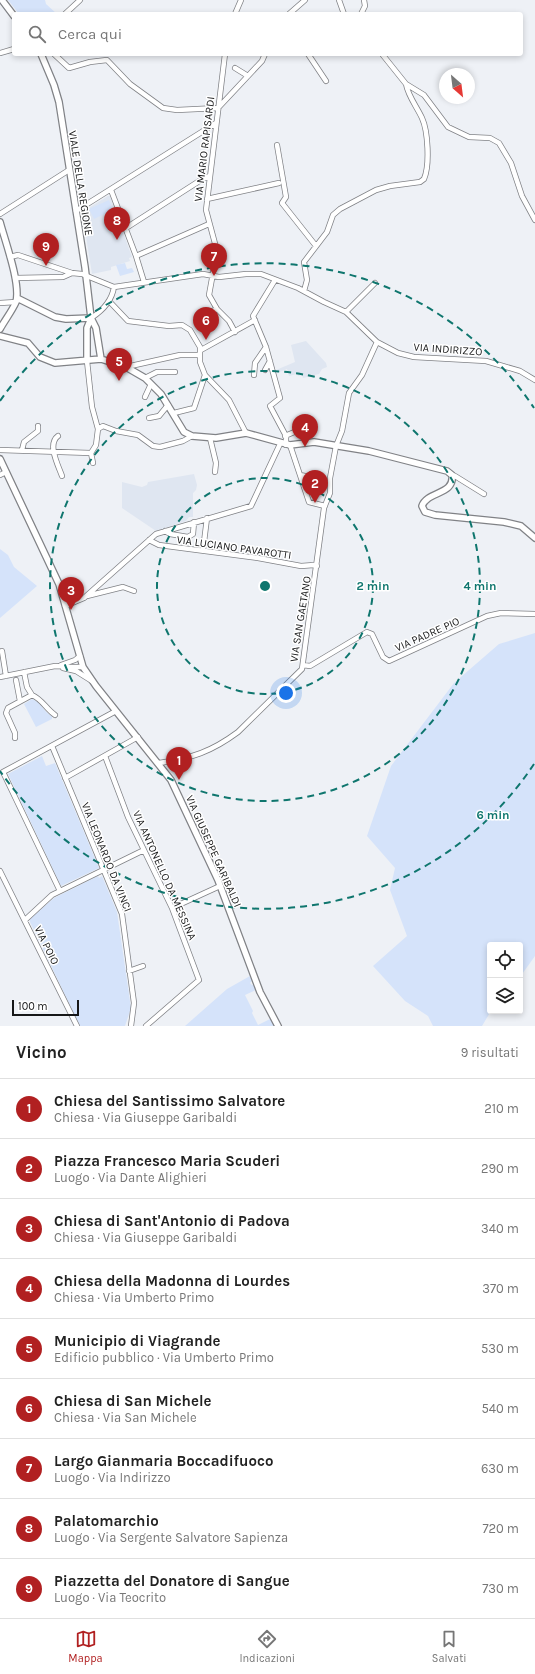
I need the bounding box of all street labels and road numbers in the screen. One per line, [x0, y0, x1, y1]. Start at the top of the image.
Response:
street label: VIA MARIO RAPISARDI [192, 96, 217, 202]
street label: VIALE DELLA REGIONE [66, 130, 95, 236]
street label: VIA INDIRIZZO [413, 341, 483, 358]
street label: VIA LUCIANO PAVAROTTI [176, 533, 292, 562]
street label: VIA SAN GAETANO [287, 575, 314, 663]
street label: VIA PADRE PIO [393, 614, 461, 654]
street label: VIA GIUSEPPE GARIBALDI [183, 793, 244, 909]
street label: VIA LEONARDO DA VINCI [79, 801, 134, 914]
street label: VIA ANTONELLO DA MESSINA [130, 808, 199, 943]
street label: VIA POIO [32, 924, 62, 967]

